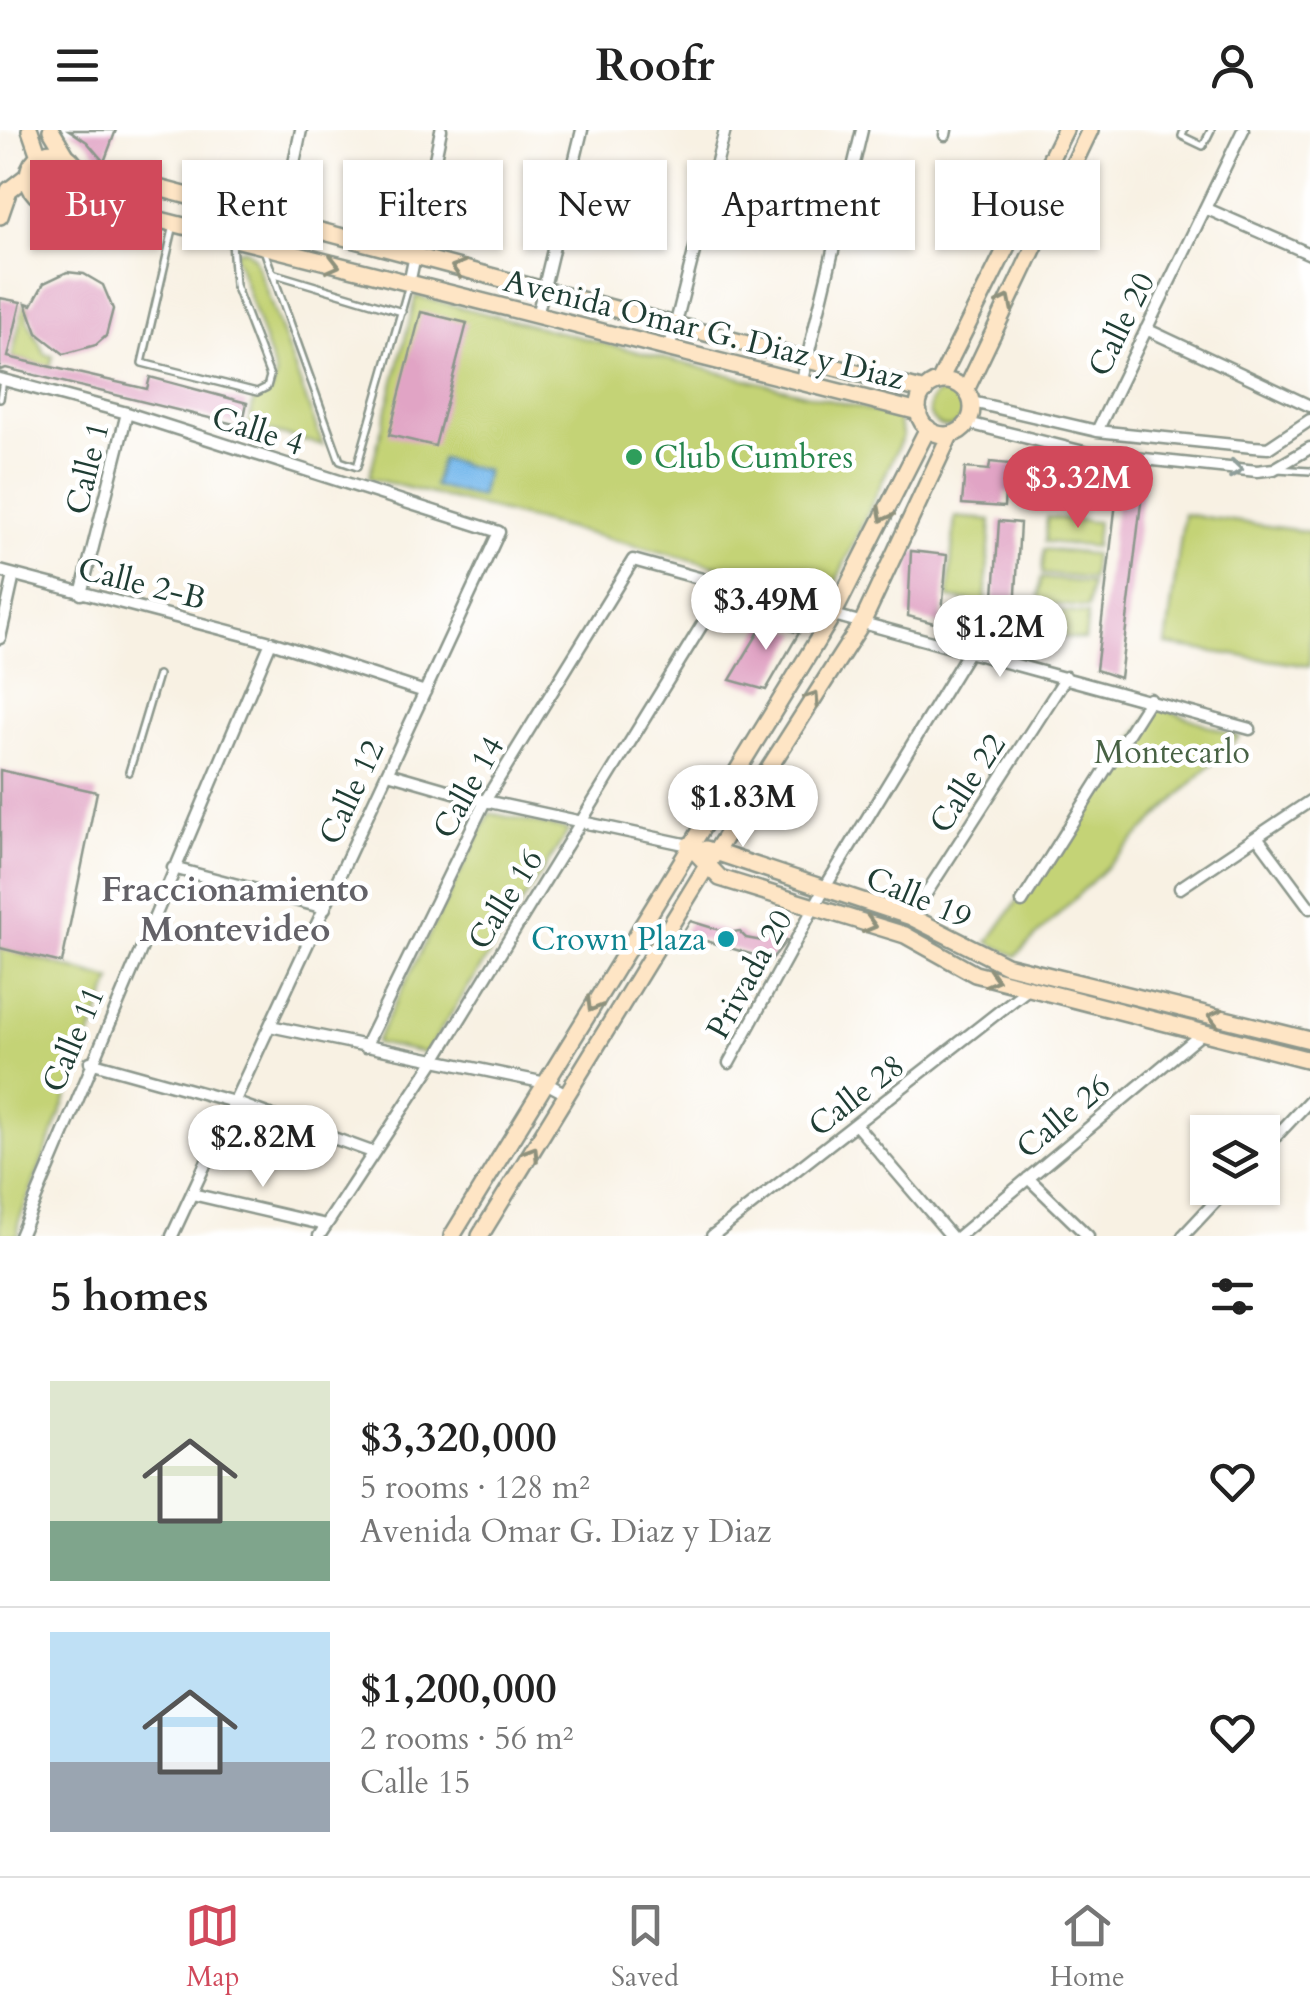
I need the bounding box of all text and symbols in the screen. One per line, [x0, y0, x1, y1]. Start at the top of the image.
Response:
text: Roofr [595, 35, 715, 96]
icon: menu [50, 38, 105, 93]
icon: person [1205, 38, 1260, 93]
chip: Buy [30, 160, 162, 250]
chip: Rent [182, 160, 323, 250]
chip: Filters [343, 160, 503, 250]
chip: New [523, 160, 667, 250]
chip: Apartment [687, 160, 915, 250]
chip: House [935, 160, 1100, 250]
one-way arrow [324, 253, 341, 274]
one-way arrow [451, 259, 468, 280]
street label: Avenida Omar G. Diaz y Diaz [499, 259, 909, 401]
street label: Calle 20 [1078, 265, 1166, 384]
one-way arrow [994, 294, 1014, 312]
street label: Calle 4 [206, 395, 309, 466]
street label: Calle 1 [55, 417, 121, 519]
place label: Club Cumbres [654, 436, 853, 480]
marker: Club Cumbres [623, 446, 645, 468]
pin: $3.32M [997, 446, 1159, 531]
text: $3.32M [1025, 456, 1131, 500]
one-way arrow [1228, 457, 1244, 479]
one-way arrow [877, 505, 896, 523]
street label: Calle 2-B [73, 547, 210, 621]
pin: $3.49M [685, 568, 847, 653]
text: $3.49M [713, 578, 819, 622]
pin: $1.2M [930, 595, 1070, 680]
text: $1.2M [955, 605, 1045, 649]
one-way arrow [801, 691, 820, 709]
street label: Calle 22 [919, 725, 1016, 842]
street label: Calle 14 [423, 729, 515, 846]
park label: Montecarlo [1094, 731, 1250, 775]
street label: Calle 12 [309, 733, 395, 852]
pin: $1.83M [662, 765, 824, 850]
text: $1.83M [690, 775, 796, 819]
street label: Calle 16 [458, 841, 554, 958]
street label: Calle 19 [859, 856, 978, 940]
district label: Fraccionamiento Montevideo [101, 866, 369, 954]
street label: Privada 20 [696, 902, 803, 1047]
one-way arrow [861, 913, 878, 934]
place label: Crown Plaza [531, 918, 706, 962]
marker: Crown Plaza [715, 928, 737, 950]
one-way arrow [983, 967, 1000, 988]
street label: Calle 11 [32, 980, 116, 1099]
one-way arrow [586, 994, 605, 1012]
one-way arrow [1207, 1007, 1224, 1028]
street label: Calle 28 [800, 1044, 914, 1147]
street label: Calle 26 [1007, 1064, 1120, 1169]
pin: $2.82M [182, 1105, 344, 1190]
text: $2.82M [210, 1115, 316, 1159]
map controls [1190, 1115, 1280, 1205]
button: layers [1190, 1115, 1280, 1205]
one-way arrow [520, 1146, 539, 1164]
text: 5 homes [50, 1268, 208, 1325]
icon: filters [1205, 1269, 1260, 1324]
text: $3,320,000 [360, 1409, 557, 1466]
icon: home [130, 1421, 250, 1541]
icon: heart [1205, 1454, 1260, 1509]
text: 5 rooms · 128 m² [360, 1466, 590, 1510]
text: Avenida Omar G. Diaz y Diaz [360, 1510, 771, 1554]
text: $1,200,000 [360, 1660, 557, 1717]
icon: home [130, 1672, 250, 1792]
icon: heart [1205, 1705, 1260, 1760]
text: 2 rooms · 56 m² [360, 1717, 573, 1761]
text: Calle 15 [360, 1761, 470, 1805]
tab: Map [185, 1898, 240, 1996]
tab: Saved [611, 1898, 679, 1996]
tab: Home [1050, 1898, 1125, 1996]

